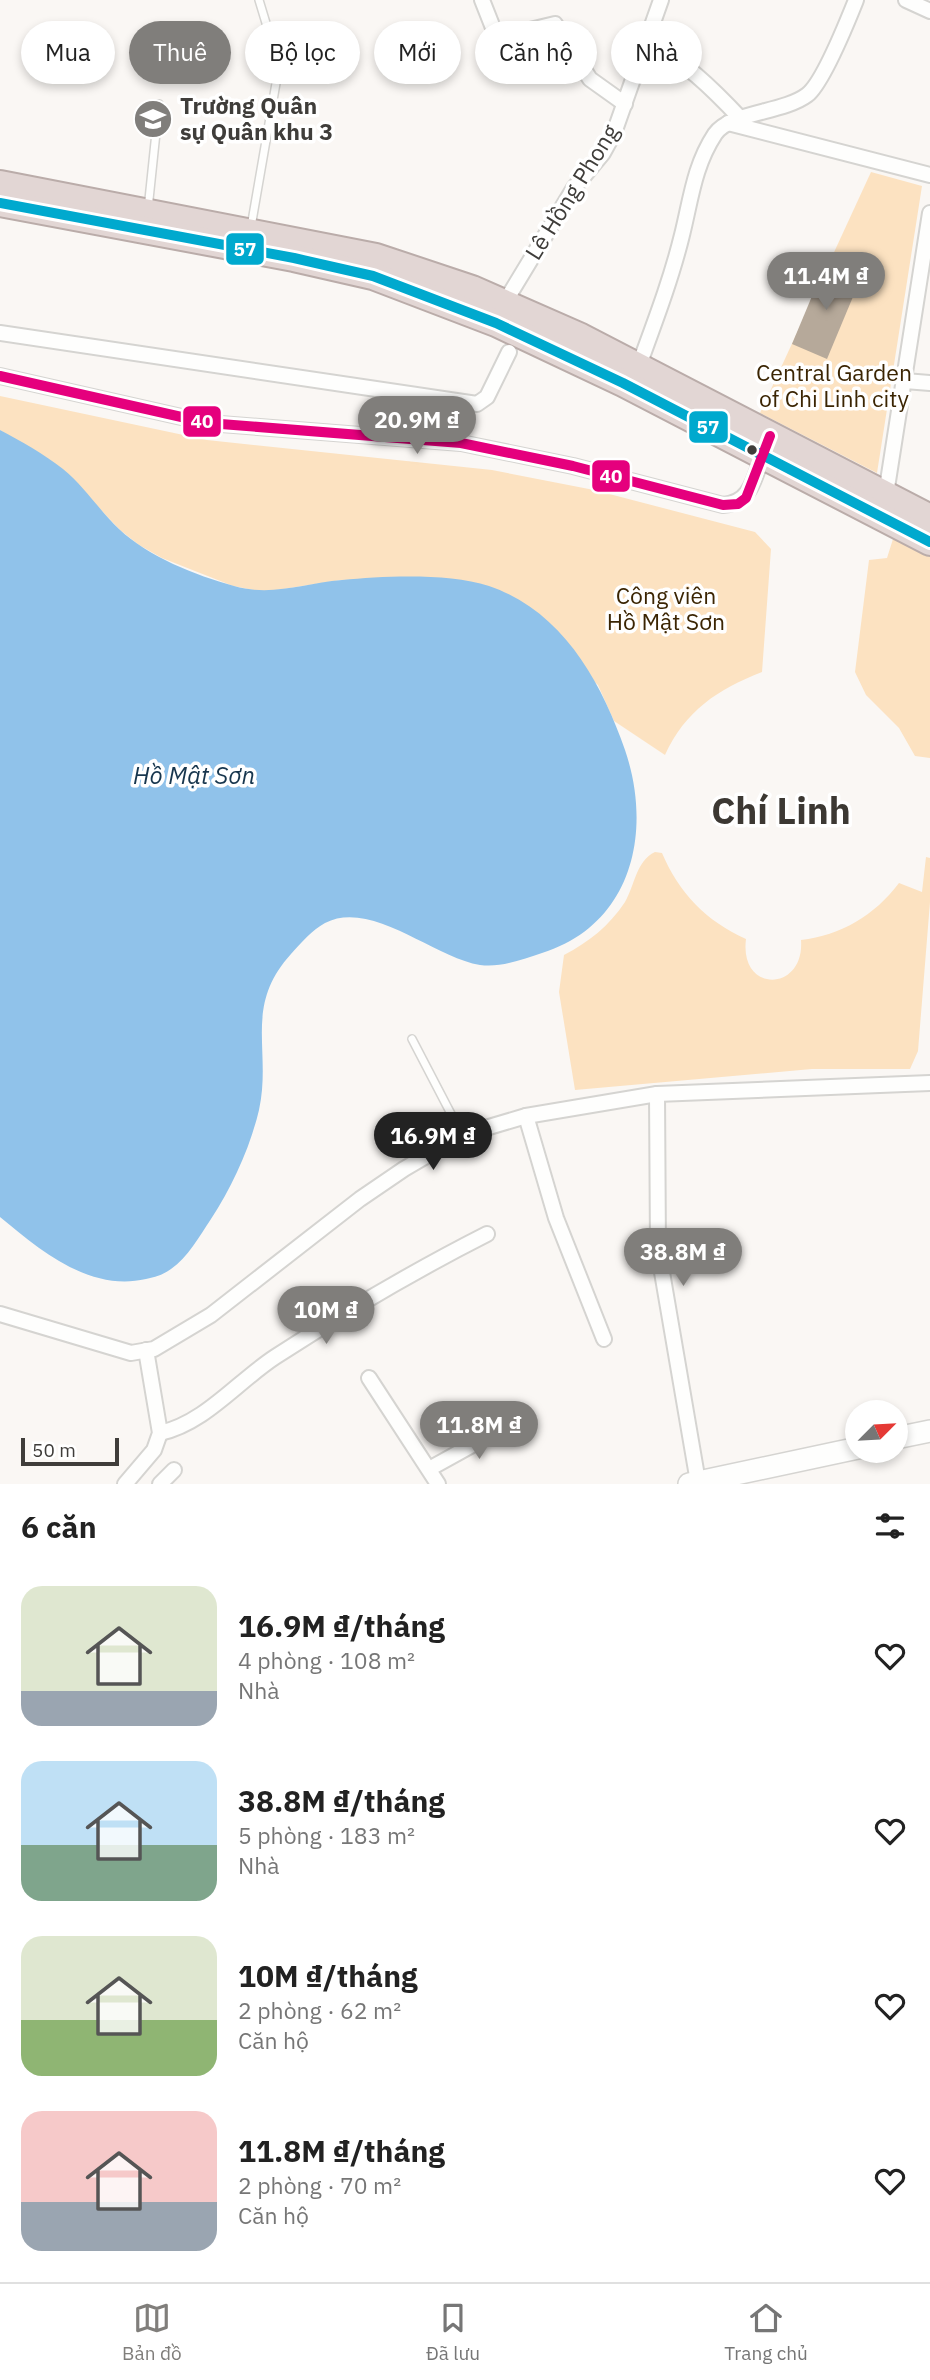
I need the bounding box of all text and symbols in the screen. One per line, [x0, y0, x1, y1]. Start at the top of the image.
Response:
chip: Mua [21, 21, 115, 84]
chip: Thuê [129, 21, 231, 84]
chip: Bộ lọc [245, 21, 360, 84]
chip: Mới [374, 21, 461, 84]
chip: Căn hộ [475, 21, 597, 84]
chip: Nhà [611, 21, 702, 84]
place label: Trường Quân sự Quân khu 3 [180, 90, 333, 146]
school or university icon: Trường Quân sự Quân khu 3 [132, 98, 174, 140]
street label: Lê Hồng Phong [518, 118, 625, 265]
line badge: 57 [225, 232, 265, 266]
text: 57 [234, 237, 256, 261]
pin: 11.4M ₫ [761, 252, 891, 312]
text: 11.4M ₫ [783, 260, 869, 290]
park label: Central Garden of Chi Linh city [756, 357, 912, 413]
pin: 20.9M ₫ [352, 396, 482, 456]
text: 20.9M ₫ [374, 404, 460, 434]
line badge: 40 [182, 405, 222, 438]
text: 40 [191, 409, 213, 433]
line badge: 57 [688, 410, 729, 444]
text: 57 [697, 415, 719, 439]
unlabelled marker [745, 443, 759, 457]
line badge: 40 [591, 459, 631, 493]
text: 40 [600, 464, 622, 488]
park label: Công viên Hồ Mật Sơn [607, 580, 725, 636]
water label: Hồ Mật Sơn [133, 759, 255, 791]
district label: Chí Linh [711, 786, 851, 834]
pin: 16.9M ₫ [368, 1112, 498, 1172]
text: 16.9M ₫ [390, 1120, 476, 1150]
pin: 38.8M ₫ [618, 1228, 748, 1288]
text: 38.8M ₫ [640, 1236, 726, 1266]
pin: 10M ₫ [277, 1286, 375, 1346]
text: 10M ₫ [293, 1294, 359, 1324]
north arrow [845, 1400, 908, 1463]
map controls [845, 1400, 908, 1463]
pin: 11.8M ₫ [414, 1402, 544, 1461]
text: 11.8M ₫ [436, 1409, 522, 1439]
scale bar [21, 1435, 119, 1467]
text: 50 m [32, 1438, 76, 1462]
text: 6 căn [21, 1507, 97, 1546]
icon: filters [871, 1507, 909, 1545]
text: 16.9M ₫/tháng [238, 1606, 445, 1645]
icon: home [77, 1614, 161, 1698]
icon: heart [871, 1637, 909, 1675]
text: 4 phòng · 108 m² [238, 1645, 415, 1675]
text: Nhà [238, 1675, 280, 1705]
text: 38.8M ₫/tháng [238, 1781, 445, 1820]
icon: home [77, 1789, 161, 1873]
icon: heart [871, 1812, 909, 1850]
text: 5 phòng · 183 m² [238, 1820, 415, 1850]
text: Nhà [238, 1850, 280, 1880]
text: 10M ₫/tháng [238, 1956, 418, 1995]
icon: home [77, 1964, 161, 2048]
icon: heart [871, 1987, 909, 2025]
text: 2 phòng · 62 m² [238, 1995, 401, 2025]
text: Căn hộ [238, 2025, 309, 2055]
text: 11.8M ₫/tháng [238, 2131, 445, 2170]
icon: home [77, 2139, 161, 2223]
icon: heart [871, 2162, 909, 2200]
text: 2 phòng · 70 m² [238, 2170, 401, 2200]
text: Căn hộ [238, 2200, 309, 2230]
tab: Bản đồ [122, 2299, 182, 2365]
tab: Đã lưu [426, 2299, 480, 2365]
tab: Trang chủ [724, 2299, 808, 2365]

